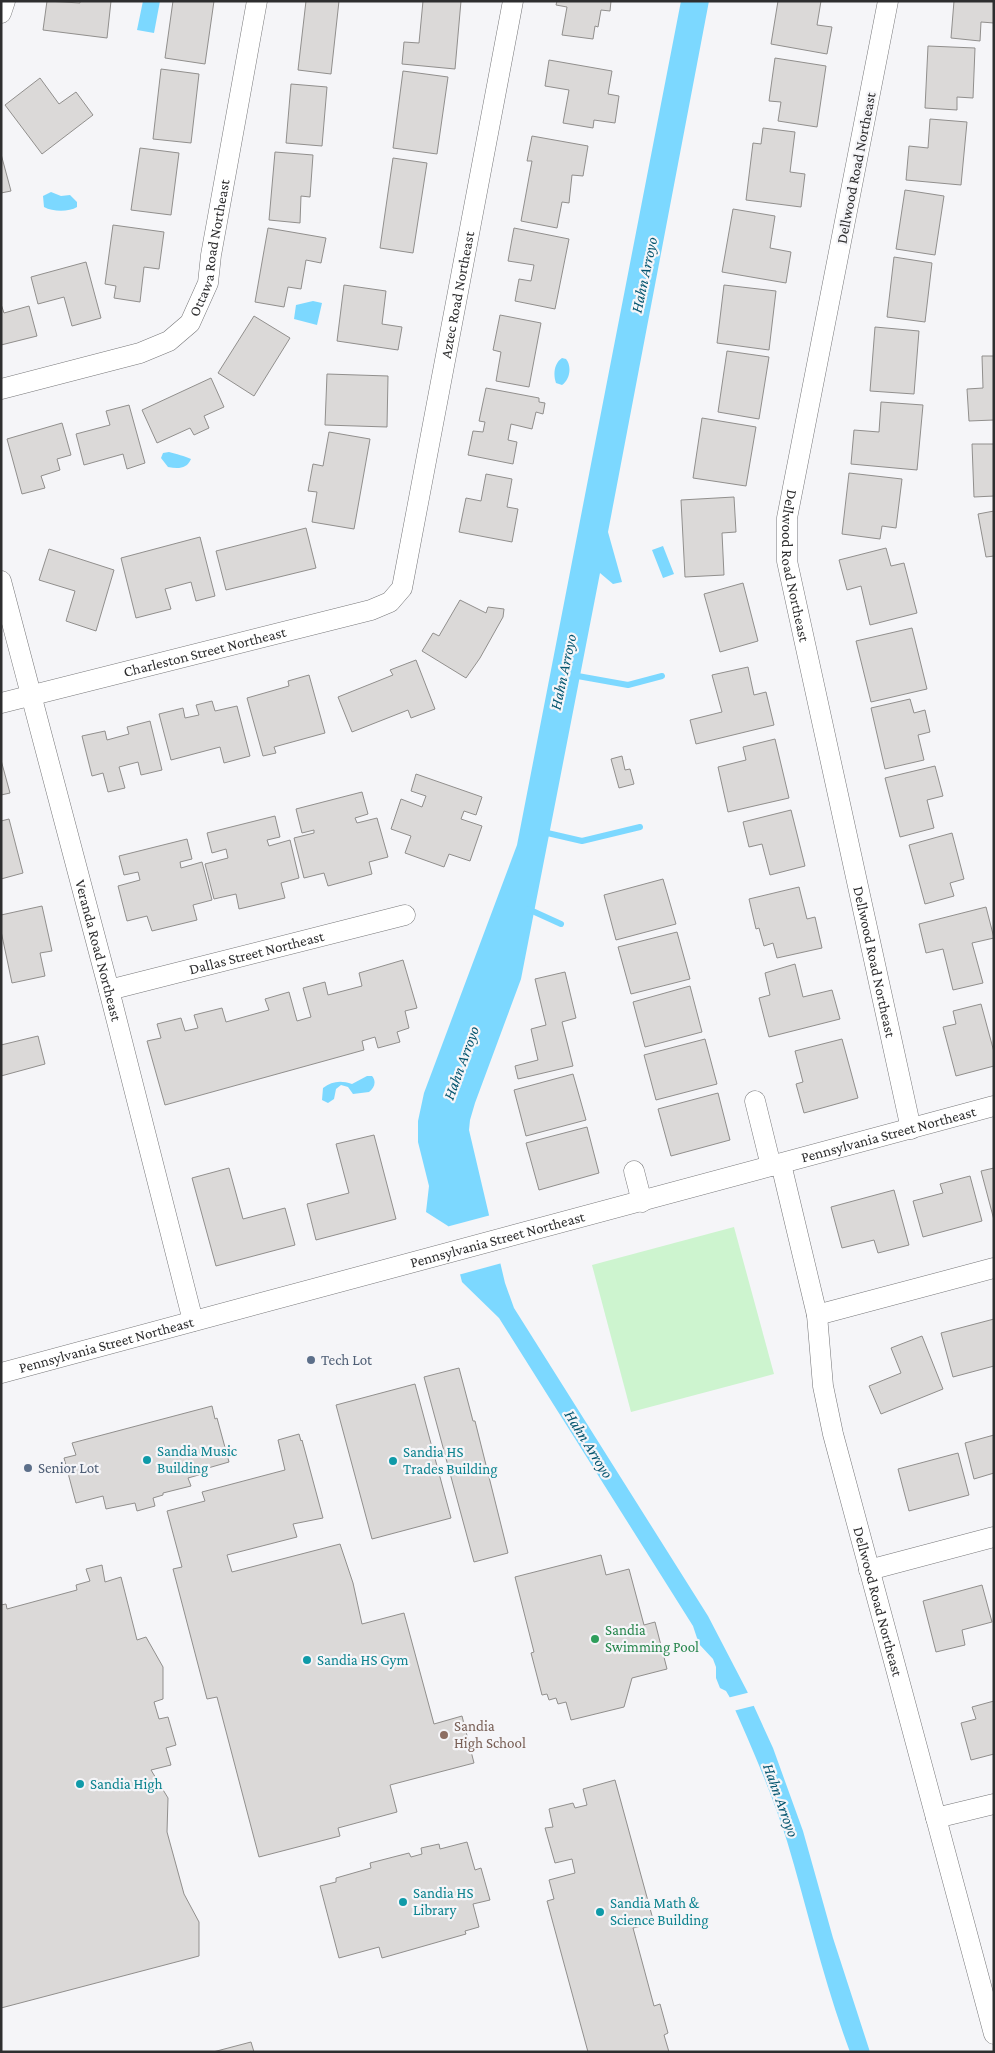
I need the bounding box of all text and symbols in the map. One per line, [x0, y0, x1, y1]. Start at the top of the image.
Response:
street label: Dellwood Road Northeast [833, 90, 879, 245]
street label: Ottawa Road Northeast [186, 177, 233, 319]
street label: Aztec Road Northeast [438, 229, 477, 359]
water label: Hahn Arroyo [628, 235, 661, 315]
street label: Dellwood Road Northeast [779, 488, 813, 644]
street label: Charleston Street Northeast [122, 623, 288, 680]
water label: Hahn Arroyo [547, 632, 580, 712]
street label: Veranda Road Northeast [72, 878, 125, 1024]
street label: Dellwood Road Northeast [850, 885, 899, 1040]
street label: Dallas Street Northeast [187, 928, 326, 977]
water label: Hahn Arroyo [440, 1024, 483, 1102]
street label: Pennsylvania Street Northeast [799, 1103, 979, 1165]
street label: Pennsylvania Street Northeast [408, 1208, 587, 1271]
street label: Pennsylvania Street Northeast [17, 1313, 196, 1376]
place label: Tech Lot [321, 1352, 373, 1368]
marker: Tech Lot [305, 1354, 317, 1366]
water label: Hahn Arroyo [561, 1407, 617, 1482]
place label: Sandia Music Building [157, 1443, 238, 1477]
place label: Sandia HS Trades Building [403, 1444, 497, 1478]
marker: Sandia Music Building [141, 1454, 153, 1466]
marker: Sandia HS Trades Building [387, 1455, 399, 1467]
place label: Senior Lot [38, 1460, 100, 1476]
marker: Senior Lot [22, 1462, 34, 1474]
street label: Dellwood Road Northeast [850, 1525, 906, 1679]
place label: Sandia Swimming Pool [605, 1622, 699, 1656]
marker: Sandia Swimming Pool [589, 1633, 601, 1645]
place label: Sandia HS Gym [317, 1652, 409, 1669]
marker: Sandia HS Gym [301, 1654, 313, 1666]
place label: Sandia High School [454, 1718, 526, 1752]
marker: Sandia High School [438, 1729, 450, 1741]
water label: Hahn Arroyo [759, 1761, 802, 1840]
place label: Sandia High [90, 1776, 163, 1793]
marker: Sandia High [74, 1778, 86, 1790]
place label: Sandia HS Library [413, 1885, 473, 1919]
place label: Sandia Math & Science Building [610, 1895, 709, 1929]
marker: Sandia HS Library [397, 1896, 409, 1908]
marker: Sandia Math & Science Building [594, 1906, 606, 1918]

